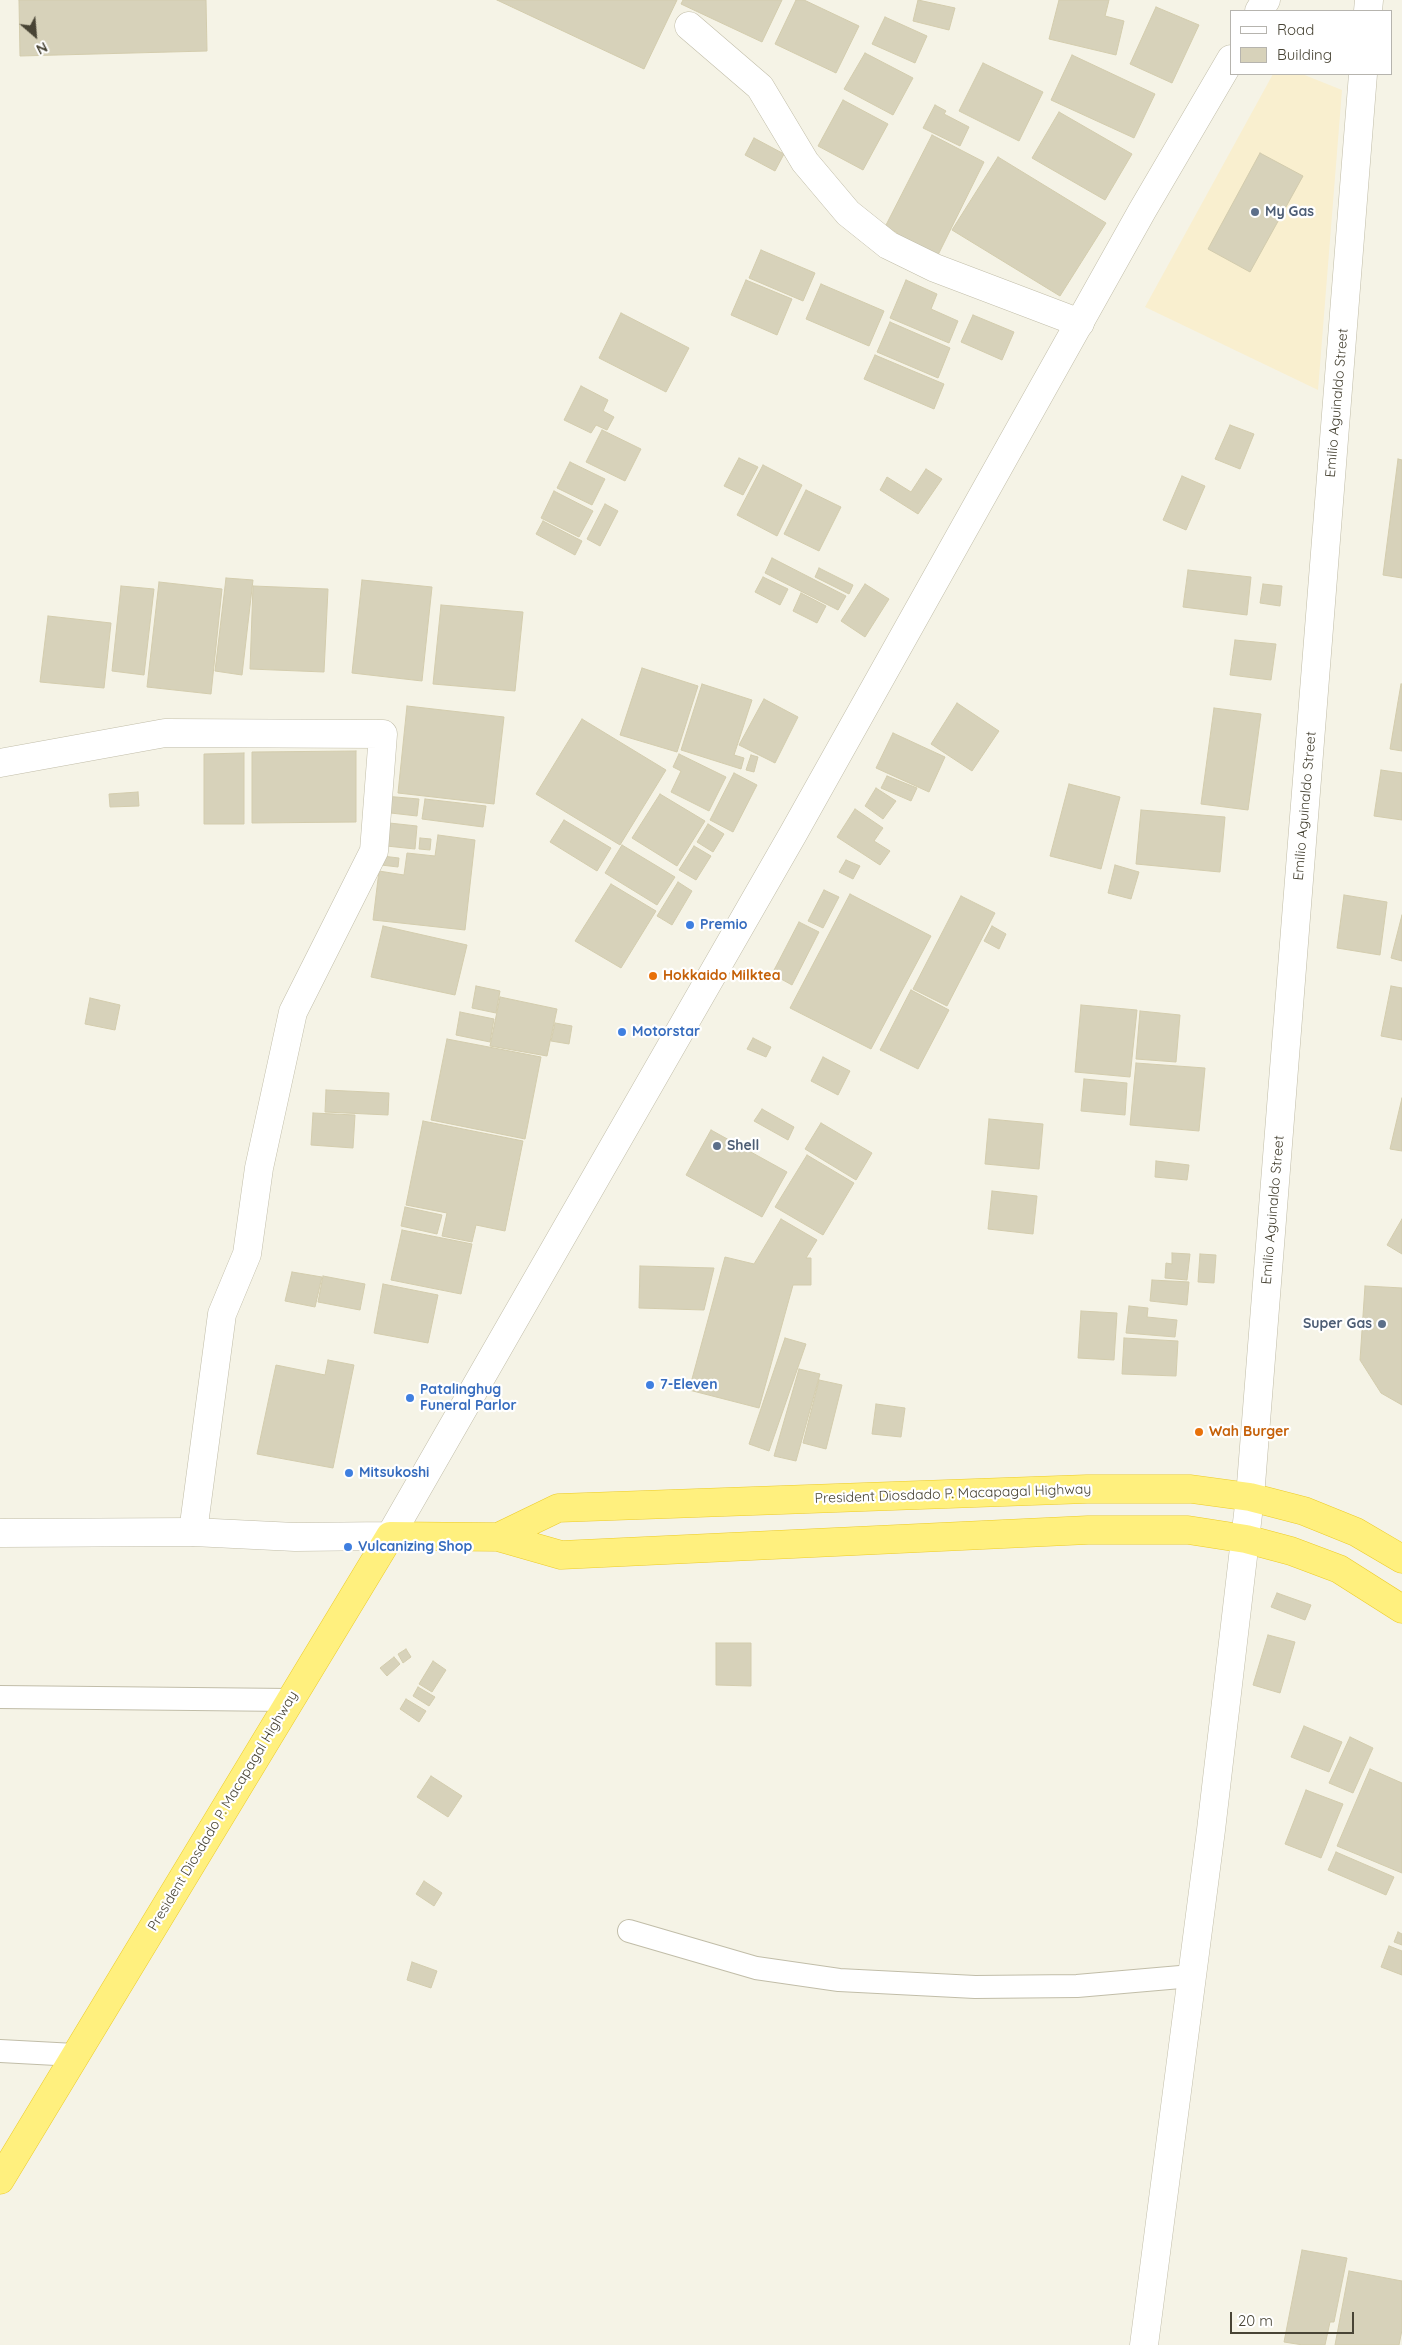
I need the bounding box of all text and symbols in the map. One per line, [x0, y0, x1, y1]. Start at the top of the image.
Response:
north arrow [10, 10, 60, 60]
legend [1230, 10, 1392, 75]
text: Road [1277, 20, 1314, 39]
text: N [33, 38, 50, 59]
text: Building [1277, 45, 1332, 64]
place label: My Gas [1265, 204, 1314, 220]
marker: My Gas [1249, 206, 1261, 218]
street label: Emilio Aguinaldo Street [1322, 328, 1352, 478]
street label: Emilio Aguinaldo Street [1290, 731, 1320, 881]
place label: Premio [700, 917, 747, 933]
marker: Premio [684, 919, 696, 931]
place label: Hokkaido Milktea [663, 968, 780, 984]
marker: Hokkaido Milktea [647, 970, 659, 982]
place label: Motorstar [632, 1024, 700, 1040]
marker: Motorstar [616, 1026, 628, 1038]
street label: Emilio Aguinaldo Street [1258, 1135, 1288, 1285]
place label: Shell [727, 1138, 759, 1154]
marker: Shell [711, 1140, 723, 1152]
place label: Super Gas [1303, 1316, 1372, 1332]
marker: Super Gas [1376, 1318, 1388, 1330]
place label: 7-Eleven [660, 1377, 717, 1393]
marker: 7-Eleven [644, 1379, 656, 1391]
place label: Patalinghug Funeral Parlor [420, 1382, 517, 1414]
marker: Patalinghug Funeral Parlor [404, 1392, 416, 1404]
place label: Wah Burger [1209, 1424, 1289, 1440]
marker: Wah Burger [1193, 1426, 1205, 1438]
place label: Mitsukoshi [359, 1465, 429, 1481]
marker: Mitsukoshi [343, 1467, 355, 1479]
street label: President Diosdado P. Macapagal Highway [814, 1481, 1092, 1507]
place label: Vulcanizing Shop [358, 1539, 472, 1555]
marker: Vulcanizing Shop [342, 1541, 354, 1553]
street label: President Diosdado P. Macapagal Highway [145, 1688, 301, 1934]
scale bar [1232, 2302, 1356, 2334]
text: 20 m [1238, 2311, 1273, 2330]

